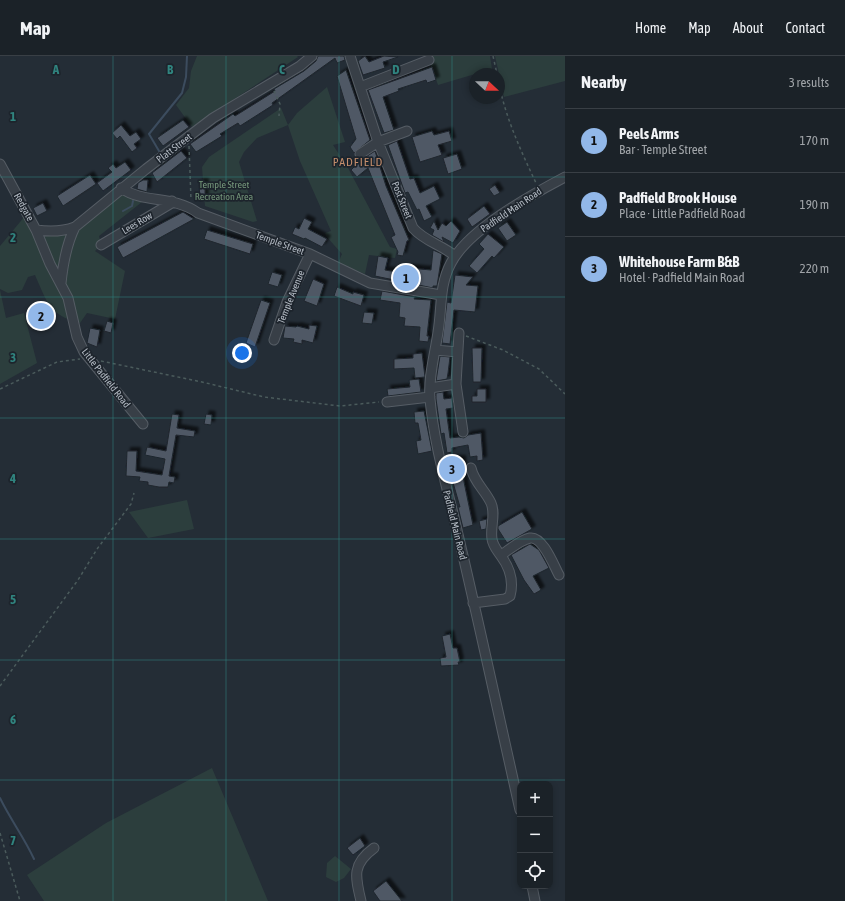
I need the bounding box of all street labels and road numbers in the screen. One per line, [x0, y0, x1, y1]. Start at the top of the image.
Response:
street label: Platt Street [154, 131, 194, 165]
street label: Post Street [390, 180, 414, 220]
street label: Padfield Main Road [478, 185, 544, 234]
street label: Redgate [12, 191, 36, 223]
street label: Lees Row [120, 210, 154, 236]
street label: Temple Street [254, 229, 306, 257]
street label: Temple Avenue [275, 268, 307, 325]
street label: Little Padfield Road [80, 346, 133, 410]
street label: Padfield Main Road [441, 489, 469, 561]

